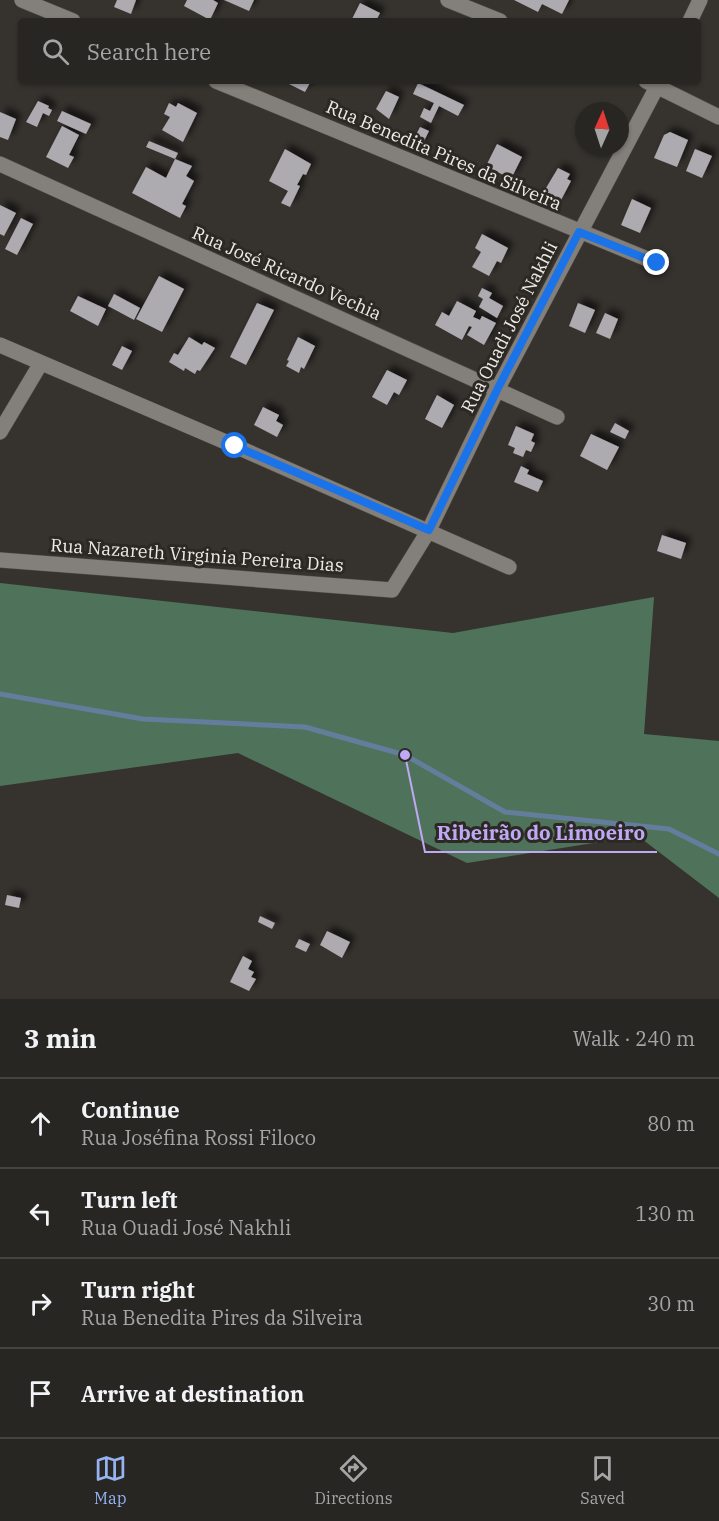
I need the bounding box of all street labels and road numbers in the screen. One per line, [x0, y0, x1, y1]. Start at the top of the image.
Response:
street label: Rua Benedita Pires da Silveira [323, 95, 565, 215]
street label: Rua José Ricardo Vechia [189, 221, 385, 325]
street label: Rua Ouadi José Nakhli [456, 237, 562, 416]
street label: Rua Nazareth Virginia Pereira Dias [50, 533, 344, 577]

